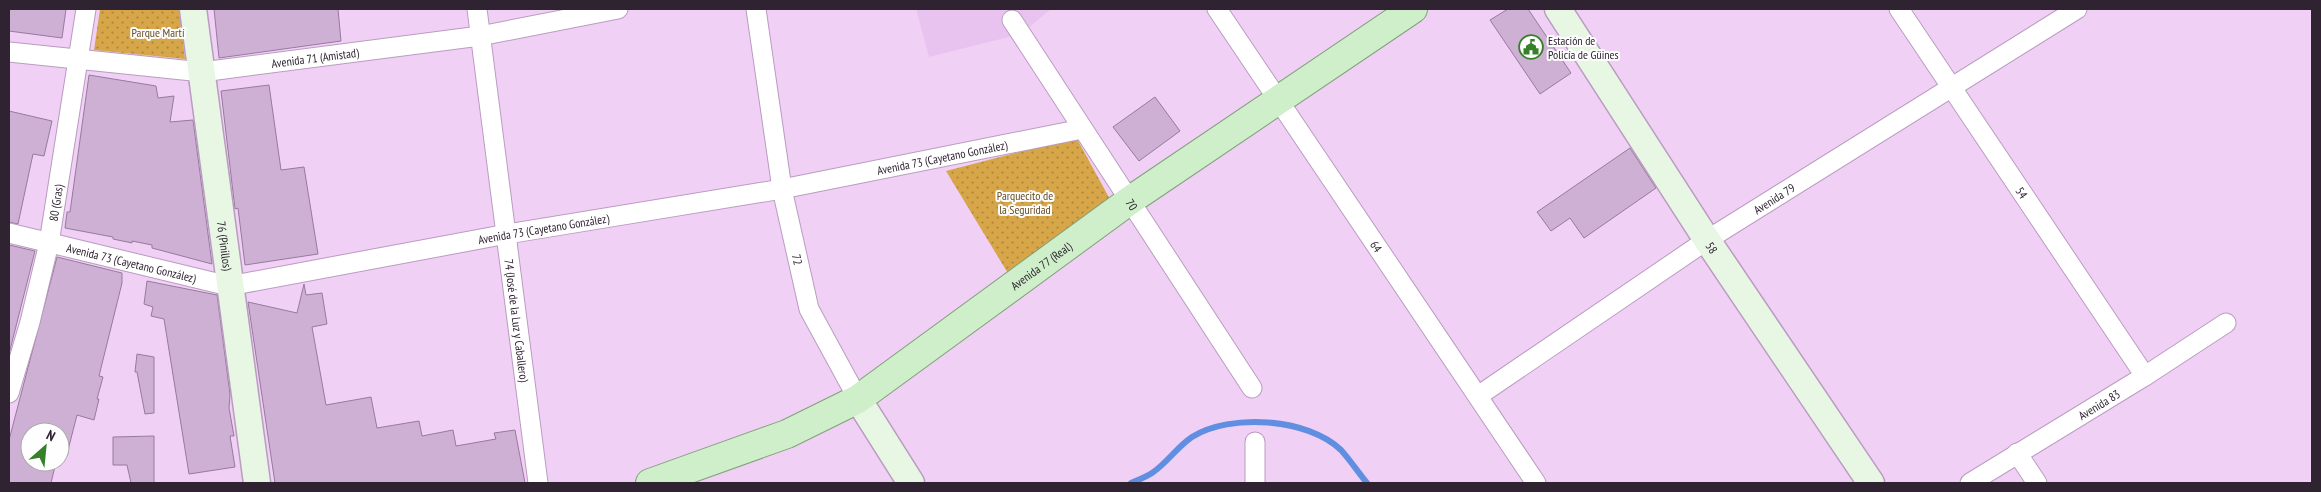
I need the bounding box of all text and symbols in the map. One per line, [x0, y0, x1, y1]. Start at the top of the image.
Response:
park label: Parque Martí [132, 25, 185, 40]
place label: Estación de Policía de Güines [1548, 33, 1619, 62]
public building icon: Estación de Policía de Güines [1518, 34, 1544, 60]
street label: Avenida 71 (Amistad) [271, 44, 360, 70]
street label: Avenida 73 (Cayetano González) [876, 137, 1009, 177]
street label: Avenida 79 [1750, 180, 1798, 217]
street label: 80 (Gras) [45, 183, 66, 222]
street label: 54 [2013, 184, 2032, 202]
park label: Parquecito de la Seguridad [997, 188, 1053, 217]
street label: 70 [1123, 196, 1141, 213]
street label: Avenida 73 (Cayetano González) [477, 210, 610, 247]
street label: 76 (Pinillos) [214, 220, 236, 272]
street label: Avenida 77 (Real) [1007, 238, 1074, 293]
street label: 64 [1367, 238, 1386, 255]
street label: 58 [1703, 239, 1721, 256]
street label: Avenida 73 (Cayetano González) [65, 240, 198, 285]
street label: 72 [789, 252, 806, 266]
street label: 74 (José de la Luz y Caballero) [502, 258, 532, 383]
street label: Avenida 83 [2075, 386, 2122, 423]
north arrow [20, 422, 70, 472]
text: N [43, 426, 58, 445]

